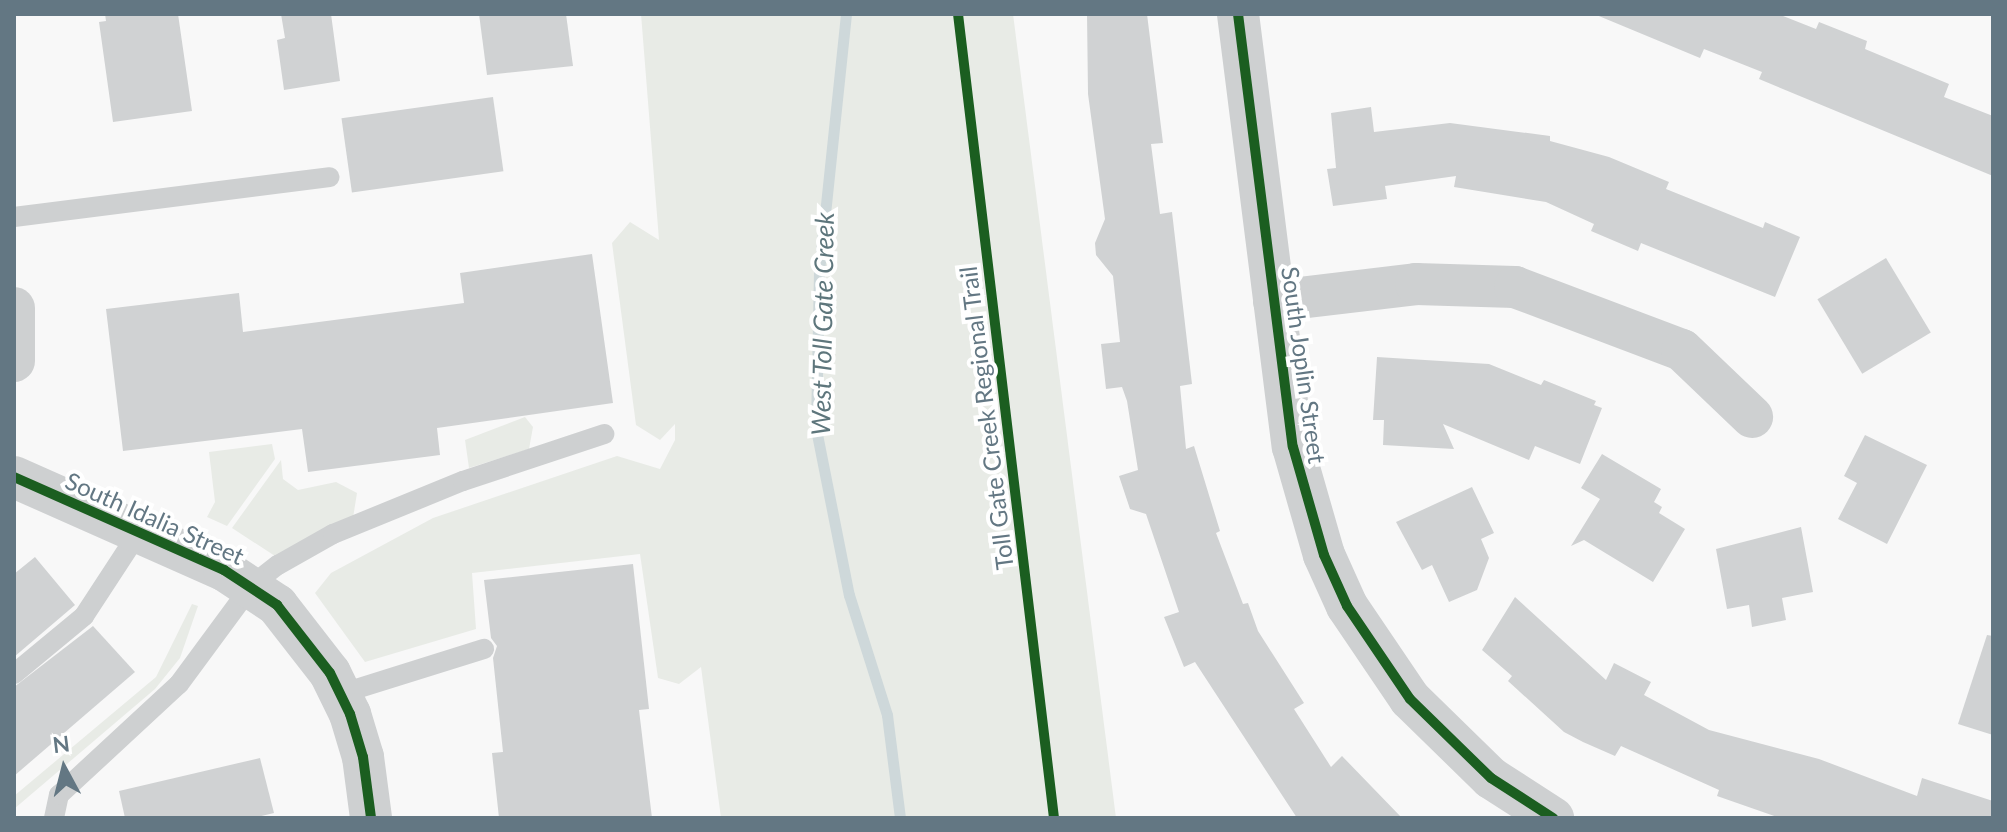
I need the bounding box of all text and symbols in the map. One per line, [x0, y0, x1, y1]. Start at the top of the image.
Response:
water label: West Toll Gate Creek [805, 212, 841, 436]
street label: Toll Gate Creek Regional Trail [953, 264, 1019, 572]
street label: South Joplin Street [1276, 264, 1332, 466]
street label: South Idalia Street [61, 466, 249, 570]
north arrow [24, 728, 104, 808]
text: N [51, 729, 71, 758]

